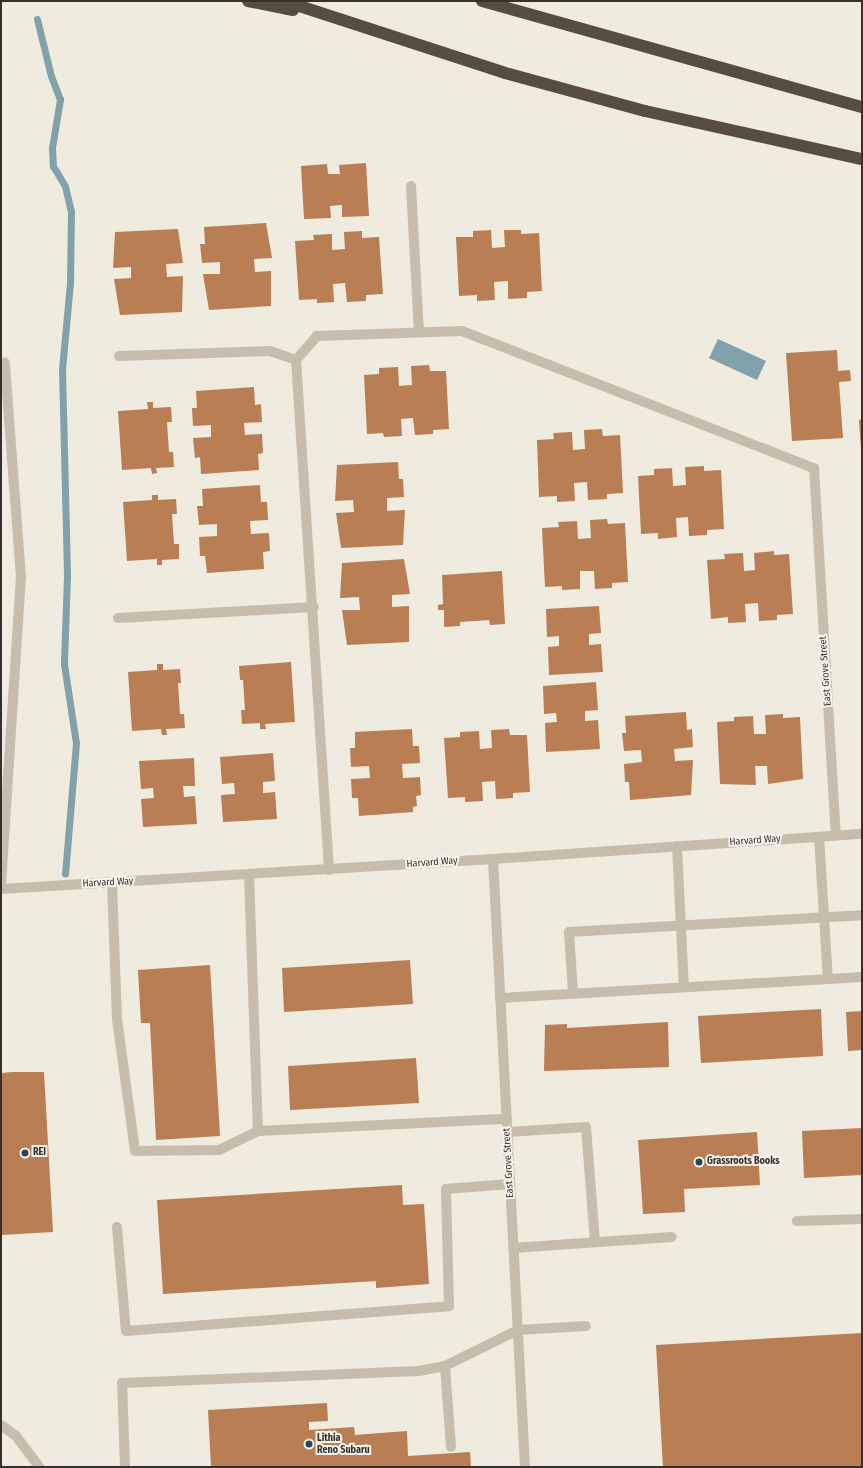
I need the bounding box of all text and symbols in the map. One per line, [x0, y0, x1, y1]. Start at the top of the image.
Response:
street label: East Grove Street [818, 636, 834, 706]
street label: Harvard Way [729, 833, 781, 849]
street label: Harvard Way [406, 855, 458, 871]
street label: Harvard Way [82, 876, 134, 890]
street label: East Grove Street [501, 1128, 517, 1198]
place label: REI [33, 1147, 46, 1159]
marker: REI [20, 1148, 30, 1158]
place label: Grassroots Books [707, 1156, 780, 1168]
marker: Grassroots Books [694, 1157, 704, 1167]
place label: Lithia Reno Subaru [317, 1432, 370, 1456]
marker: Lithia Reno Subaru [304, 1439, 314, 1449]

